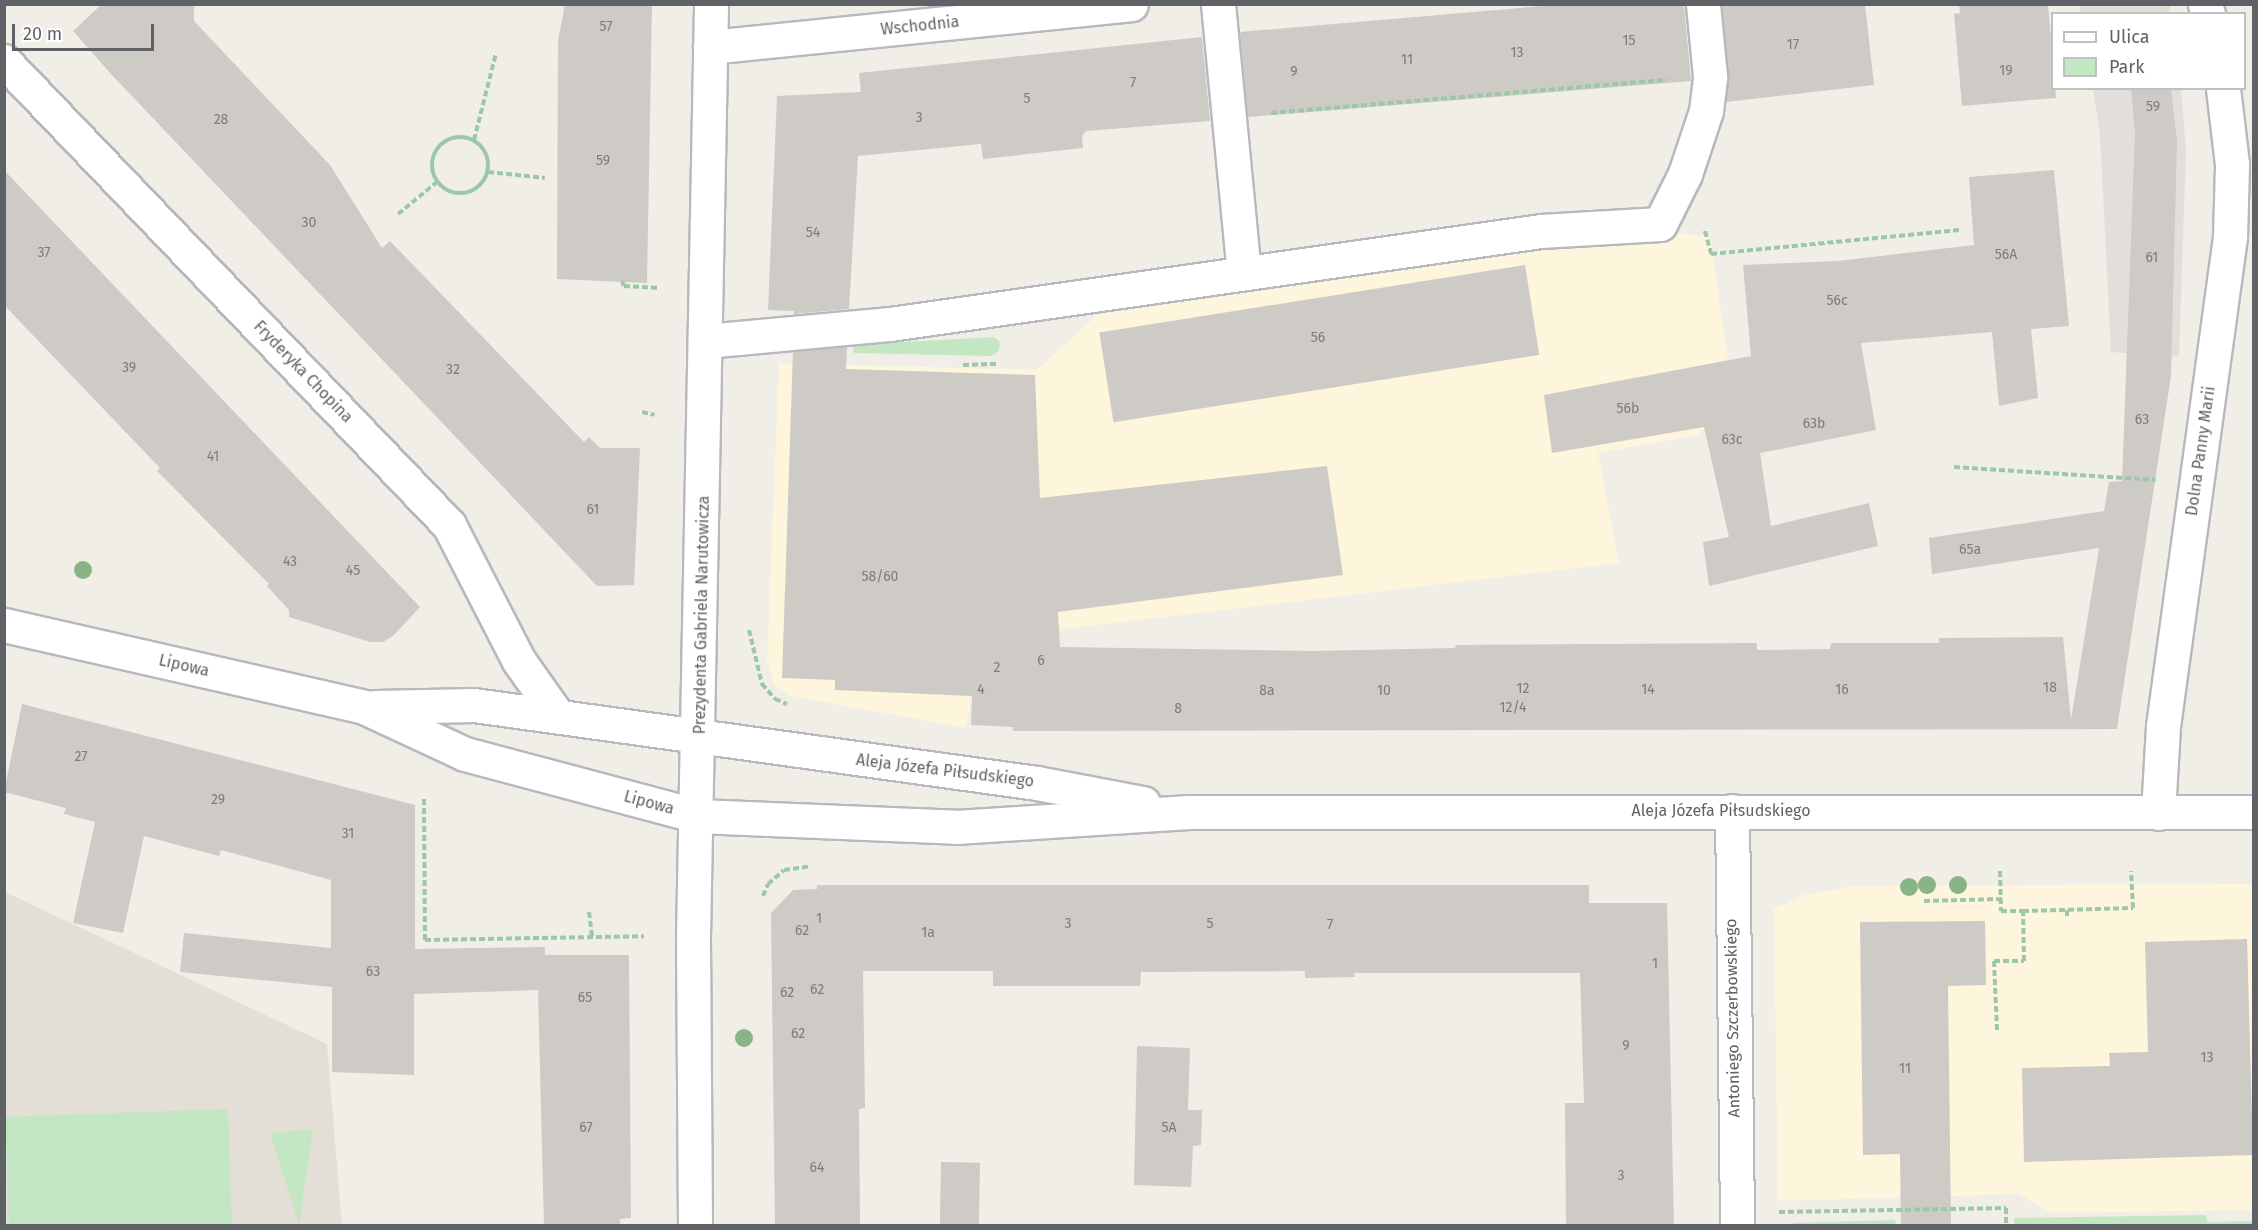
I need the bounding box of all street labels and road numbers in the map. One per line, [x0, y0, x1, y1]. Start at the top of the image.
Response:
street label: Wschodnia [880, 12, 960, 40]
street label: Fryderyka Chopina [250, 317, 356, 427]
street label: Dolna Panny Marii [2182, 385, 2220, 517]
street label: Prezydenta Gabriela Narutowicza [690, 495, 714, 735]
street label: Lipowa [157, 651, 211, 681]
street label: Aleja Józefa Piłsudskiego [855, 751, 1035, 791]
street label: Lipowa [622, 787, 676, 819]
street label: Aleja Józefa Piłsudskiego [1631, 801, 1811, 821]
street label: Antoniego Szczerbowskiego [1722, 918, 1744, 1118]

